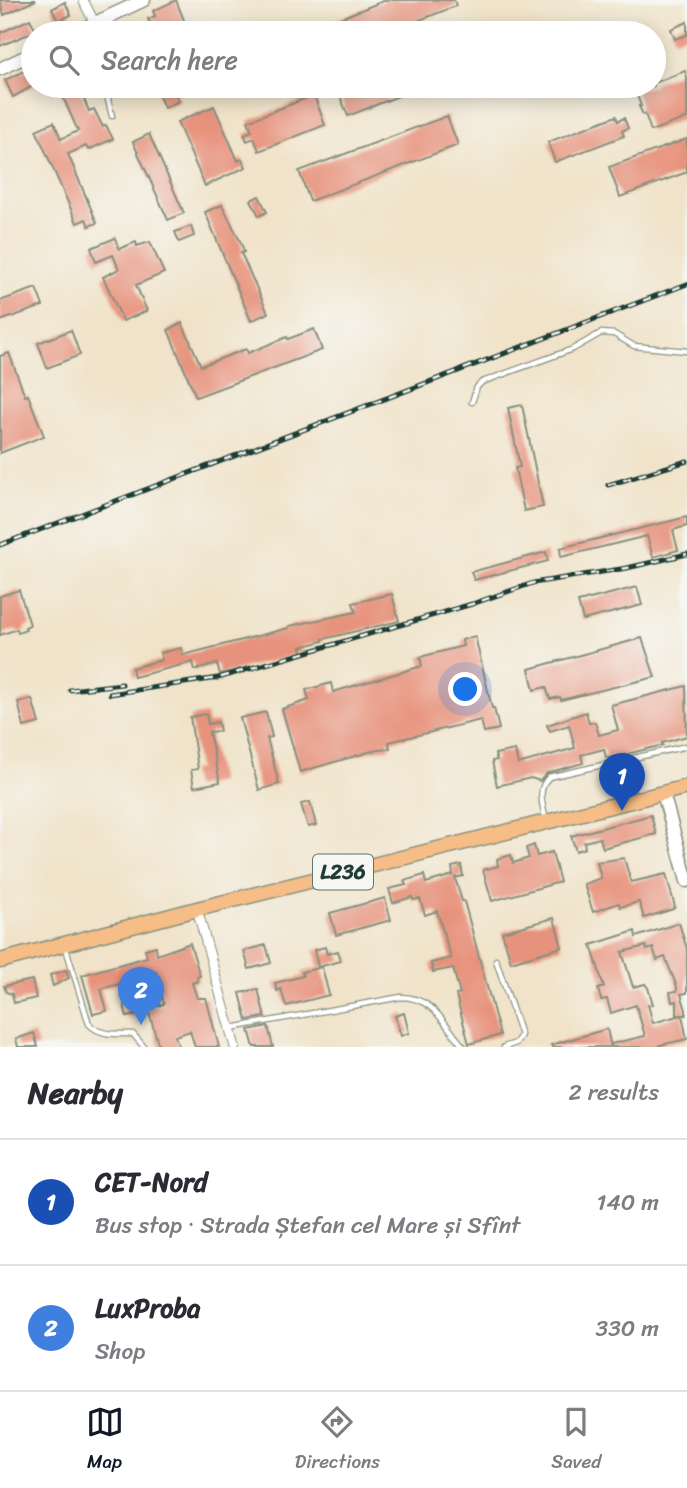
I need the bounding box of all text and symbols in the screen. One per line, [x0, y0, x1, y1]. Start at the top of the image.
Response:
search box [21, 21, 666, 98]
text: Search here [101, 37, 238, 83]
icon: search [45, 41, 83, 79]
your location [448, 672, 482, 706]
pin: 1 [599, 753, 645, 811]
road number: L236 [313, 854, 373, 890]
pin: 2 [118, 967, 164, 1025]
text: Nearby [28, 1066, 123, 1120]
text: 2 results [568, 1072, 659, 1113]
text: CET-Nord [95, 1159, 207, 1205]
text: 1 [46, 1182, 56, 1223]
text: 140 m [597, 1182, 659, 1223]
text: Bus stop · Strada Ștefan cel Mare și Sfînt [95, 1205, 520, 1246]
text: LuxProba [95, 1285, 200, 1331]
text: 2 [44, 1308, 58, 1349]
text: 330 m [596, 1308, 659, 1349]
text: Shop [95, 1331, 145, 1372]
tab: Map [86, 1403, 124, 1478]
tab: Directions [295, 1403, 380, 1478]
tab: Saved [551, 1403, 601, 1478]

